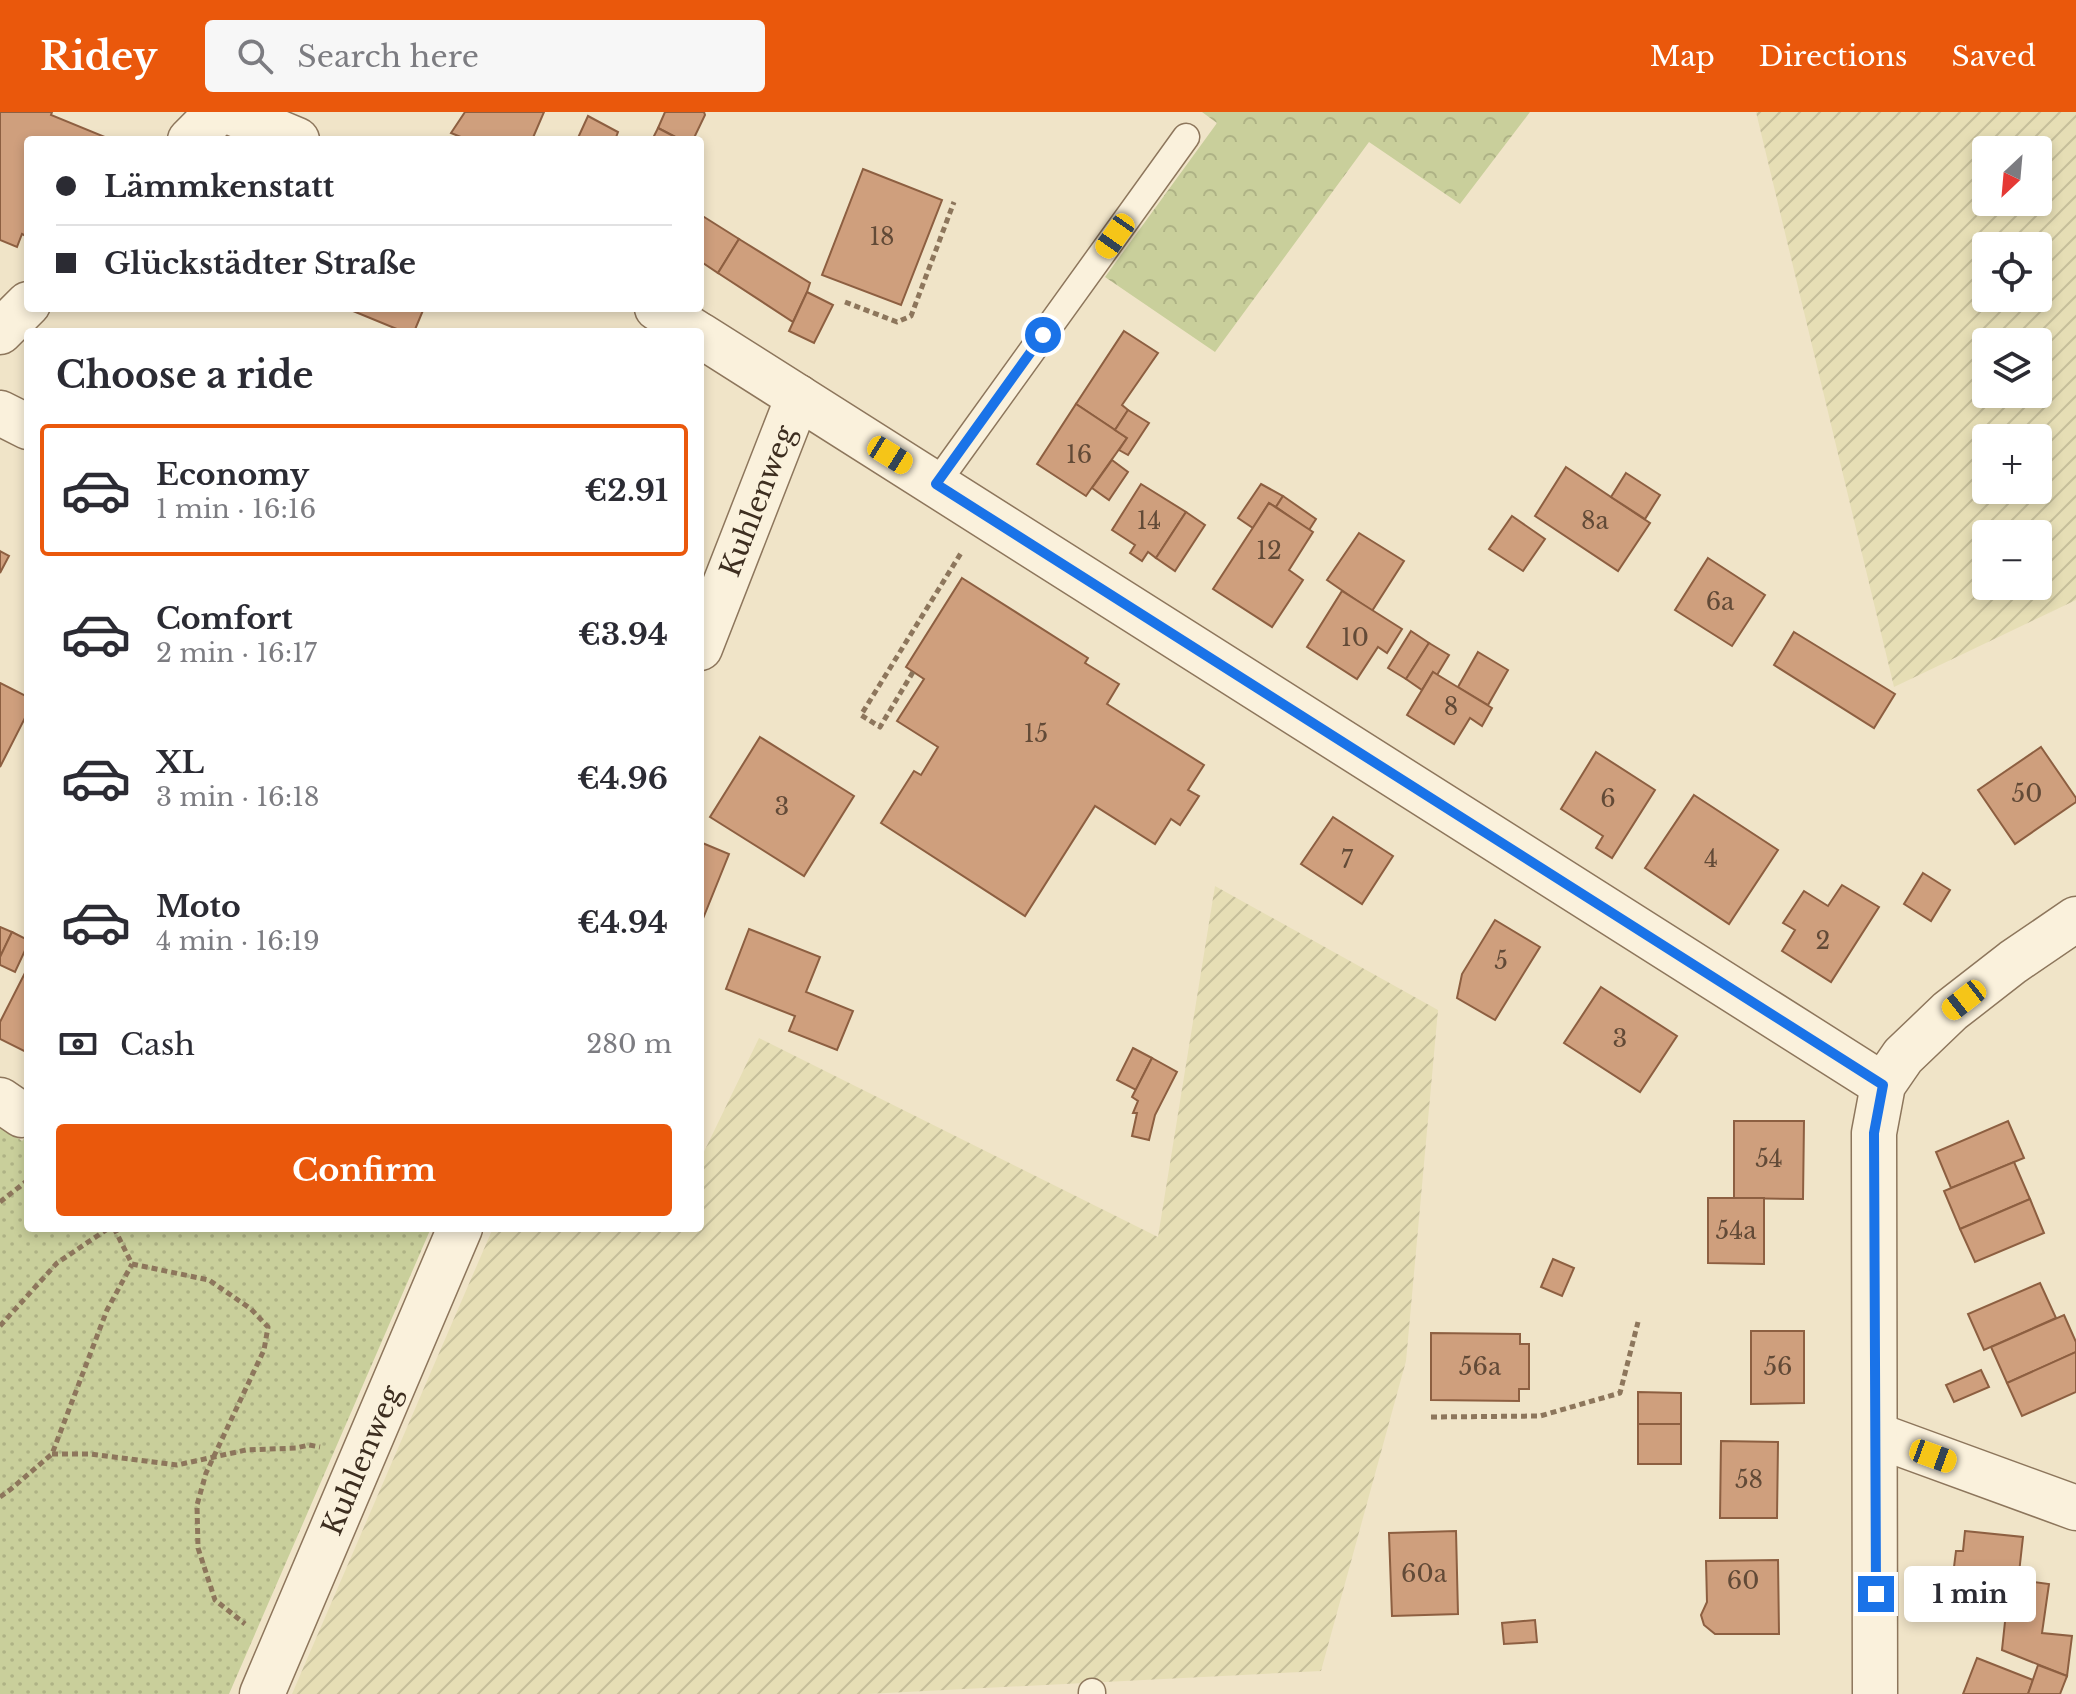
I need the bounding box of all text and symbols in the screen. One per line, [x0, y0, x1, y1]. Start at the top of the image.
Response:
search box [205, 20, 765, 92]
text: Ridey [40, 33, 157, 80]
icon: search [233, 34, 277, 78]
text: Search here [297, 38, 479, 75]
text: Map [1650, 39, 1715, 74]
text: Directions [1759, 39, 1908, 74]
text: Saved [1952, 39, 2036, 74]
north arrow [1972, 136, 2052, 216]
map controls [1972, 136, 2052, 600]
text: Lämmkenstatt [104, 168, 334, 205]
car [1091, 209, 1139, 263]
house number: 18 [869, 222, 895, 251]
button: locate [1972, 232, 2052, 312]
text: Glückstädter Straße [104, 245, 416, 282]
route start [1025, 317, 1061, 353]
button: layers [1972, 328, 2052, 408]
text: Choose a ride [56, 353, 313, 398]
street label: Kuhlenweg [713, 419, 804, 582]
button: + [1972, 424, 2052, 504]
car [863, 432, 917, 478]
house number: 16 [1066, 440, 1092, 469]
icon: car [60, 454, 132, 526]
text: Economy [156, 456, 309, 493]
text: €2.91 [585, 472, 668, 509]
text: 1 min · 16:16 [156, 493, 316, 525]
house number: 14 [1137, 506, 1161, 535]
house number: 8a [1581, 506, 1610, 535]
button: − [1972, 520, 2052, 600]
house number: 12 [1256, 536, 1282, 565]
house number: 6a [1706, 587, 1735, 616]
icon: car [60, 598, 132, 670]
text: Comfort [156, 600, 293, 637]
text: €3.94 [578, 616, 668, 653]
house number: 10 [1341, 623, 1369, 652]
text: 2 min · 16:17 [156, 637, 317, 669]
house number: 8 [1444, 692, 1458, 721]
house number: 15 [1024, 719, 1048, 748]
icon: car [60, 742, 132, 814]
text: XL [156, 744, 204, 781]
text: €4.96 [577, 760, 668, 797]
house number: 50 [2012, 779, 2042, 808]
text: 3 min · 16:18 [156, 781, 320, 813]
house number: 6 [1600, 784, 1616, 813]
house number: 3 [775, 792, 789, 821]
house number: 4 [1704, 844, 1718, 873]
house number: 7 [1341, 845, 1354, 874]
icon: car [60, 886, 132, 958]
text: Moto [156, 888, 241, 925]
text: €4.94 [577, 904, 668, 941]
text: 4 min · 16:19 [156, 925, 320, 957]
house number: 2 [1816, 926, 1830, 955]
house number: 5 [1494, 946, 1508, 975]
car [1938, 976, 1990, 1024]
icon: cash [56, 1022, 100, 1066]
house number: 3 [1613, 1024, 1627, 1053]
text: Cash [120, 1026, 195, 1063]
text: 280 m [586, 1028, 672, 1060]
button: Confirm [56, 1124, 672, 1216]
house number: 54 [1755, 1144, 1783, 1173]
house number: 54a [1716, 1216, 1757, 1245]
house number: 56a [1459, 1352, 1502, 1381]
house number: 56 [1763, 1352, 1793, 1381]
street label: Kuhlenweg [314, 1379, 410, 1541]
car [1906, 1437, 1960, 1475]
house number: 58 [1735, 1465, 1763, 1494]
house number: 60a [1401, 1559, 1448, 1588]
house number: 60 [1727, 1566, 1759, 1595]
callout: 1 min [1904, 1566, 2036, 1622]
route end [1858, 1576, 1894, 1612]
text: 1 min [1932, 1578, 2008, 1610]

